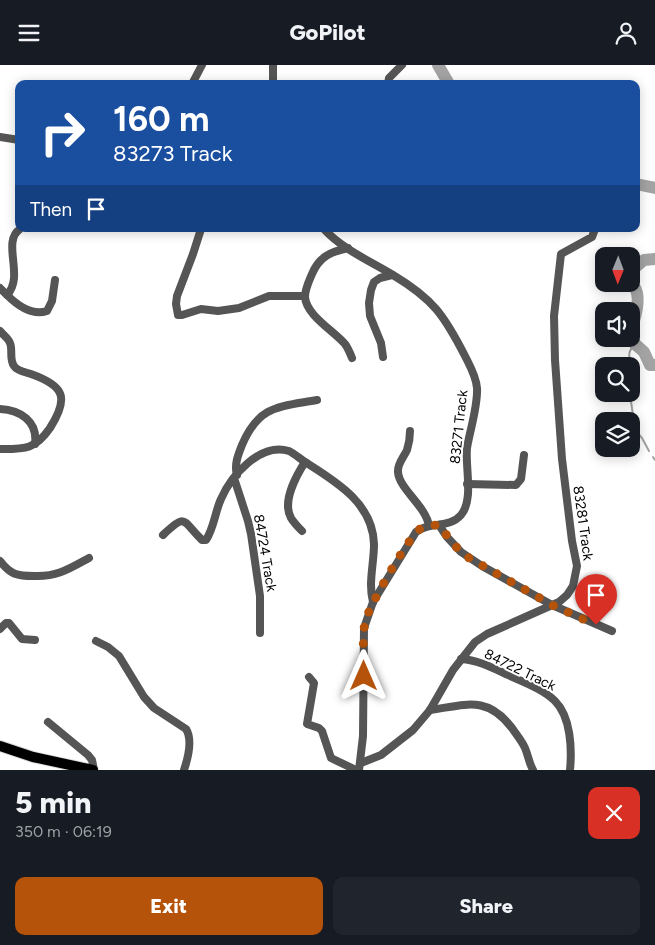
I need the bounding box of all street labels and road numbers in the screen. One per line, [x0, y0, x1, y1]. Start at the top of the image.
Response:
street label: 83271 Track [447, 389, 471, 465]
street label: 83281 Track [569, 485, 597, 562]
street label: 84724 Track [250, 513, 280, 593]
street label: 84722 Track [482, 645, 559, 695]

